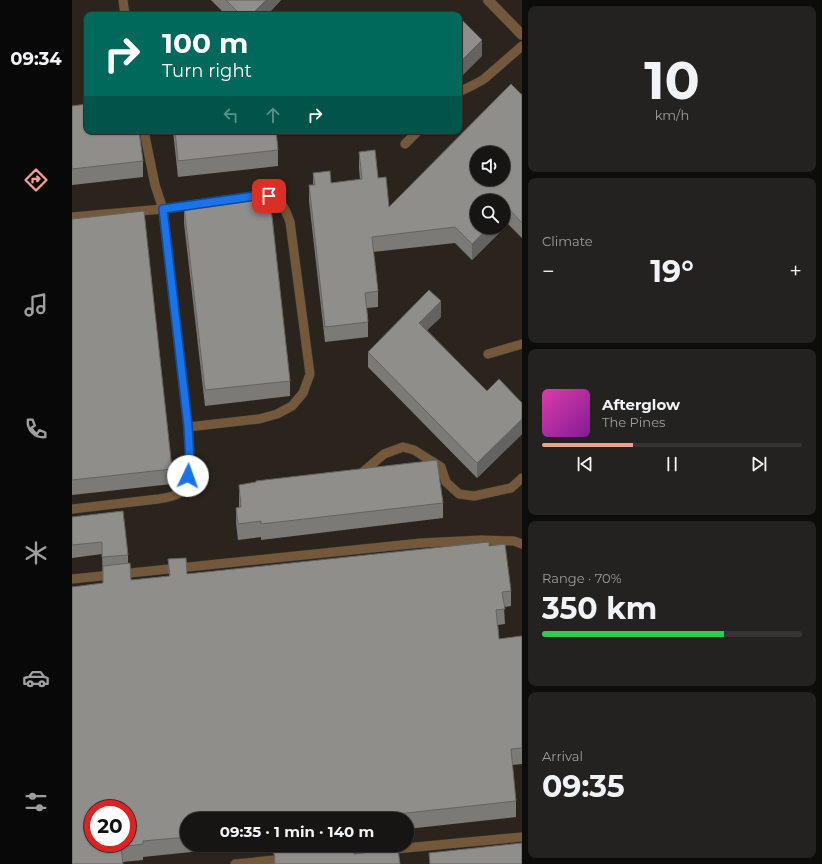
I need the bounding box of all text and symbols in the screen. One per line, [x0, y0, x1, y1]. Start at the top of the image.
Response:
text: 100 m [162, 26, 248, 60]
icon: right [96, 28, 148, 80]
text: 09:34 [10, 48, 62, 70]
text: 10 [644, 49, 700, 112]
text: Turn right [162, 60, 252, 82]
icon: left [220, 104, 242, 126]
icon: ahead [262, 104, 284, 126]
icon: right [304, 104, 326, 126]
text: km/h [655, 107, 689, 123]
map controls [470, 146, 510, 234]
button: sound [470, 146, 510, 186]
icon: directions [22, 166, 50, 194]
pin [252, 179, 286, 213]
icon: arrive [258, 185, 280, 207]
button: search [470, 194, 510, 234]
text: Climate [542, 233, 593, 249]
text: 19° [650, 253, 694, 290]
text: − [542, 258, 555, 285]
text: + [789, 258, 802, 285]
icon: music [22, 291, 50, 319]
text: Afterglow [602, 395, 680, 414]
text: The Pines [602, 414, 665, 430]
icon: phone [22, 415, 50, 443]
icon: previous [574, 453, 596, 475]
icon: pause [661, 453, 683, 475]
icon: next [748, 453, 770, 475]
position arrow [167, 455, 209, 497]
icon: climate [22, 539, 50, 567]
text: Range · 70% [542, 570, 621, 586]
text: 350 km [542, 590, 657, 627]
icon: car [22, 664, 50, 692]
text: Arrival [542, 748, 583, 764]
text: 09:35 [542, 768, 625, 805]
icon: filters [22, 788, 50, 816]
speed limit sign: 20 [84, 800, 136, 852]
text: 09:35 · 1 min · 140 m [220, 822, 374, 841]

